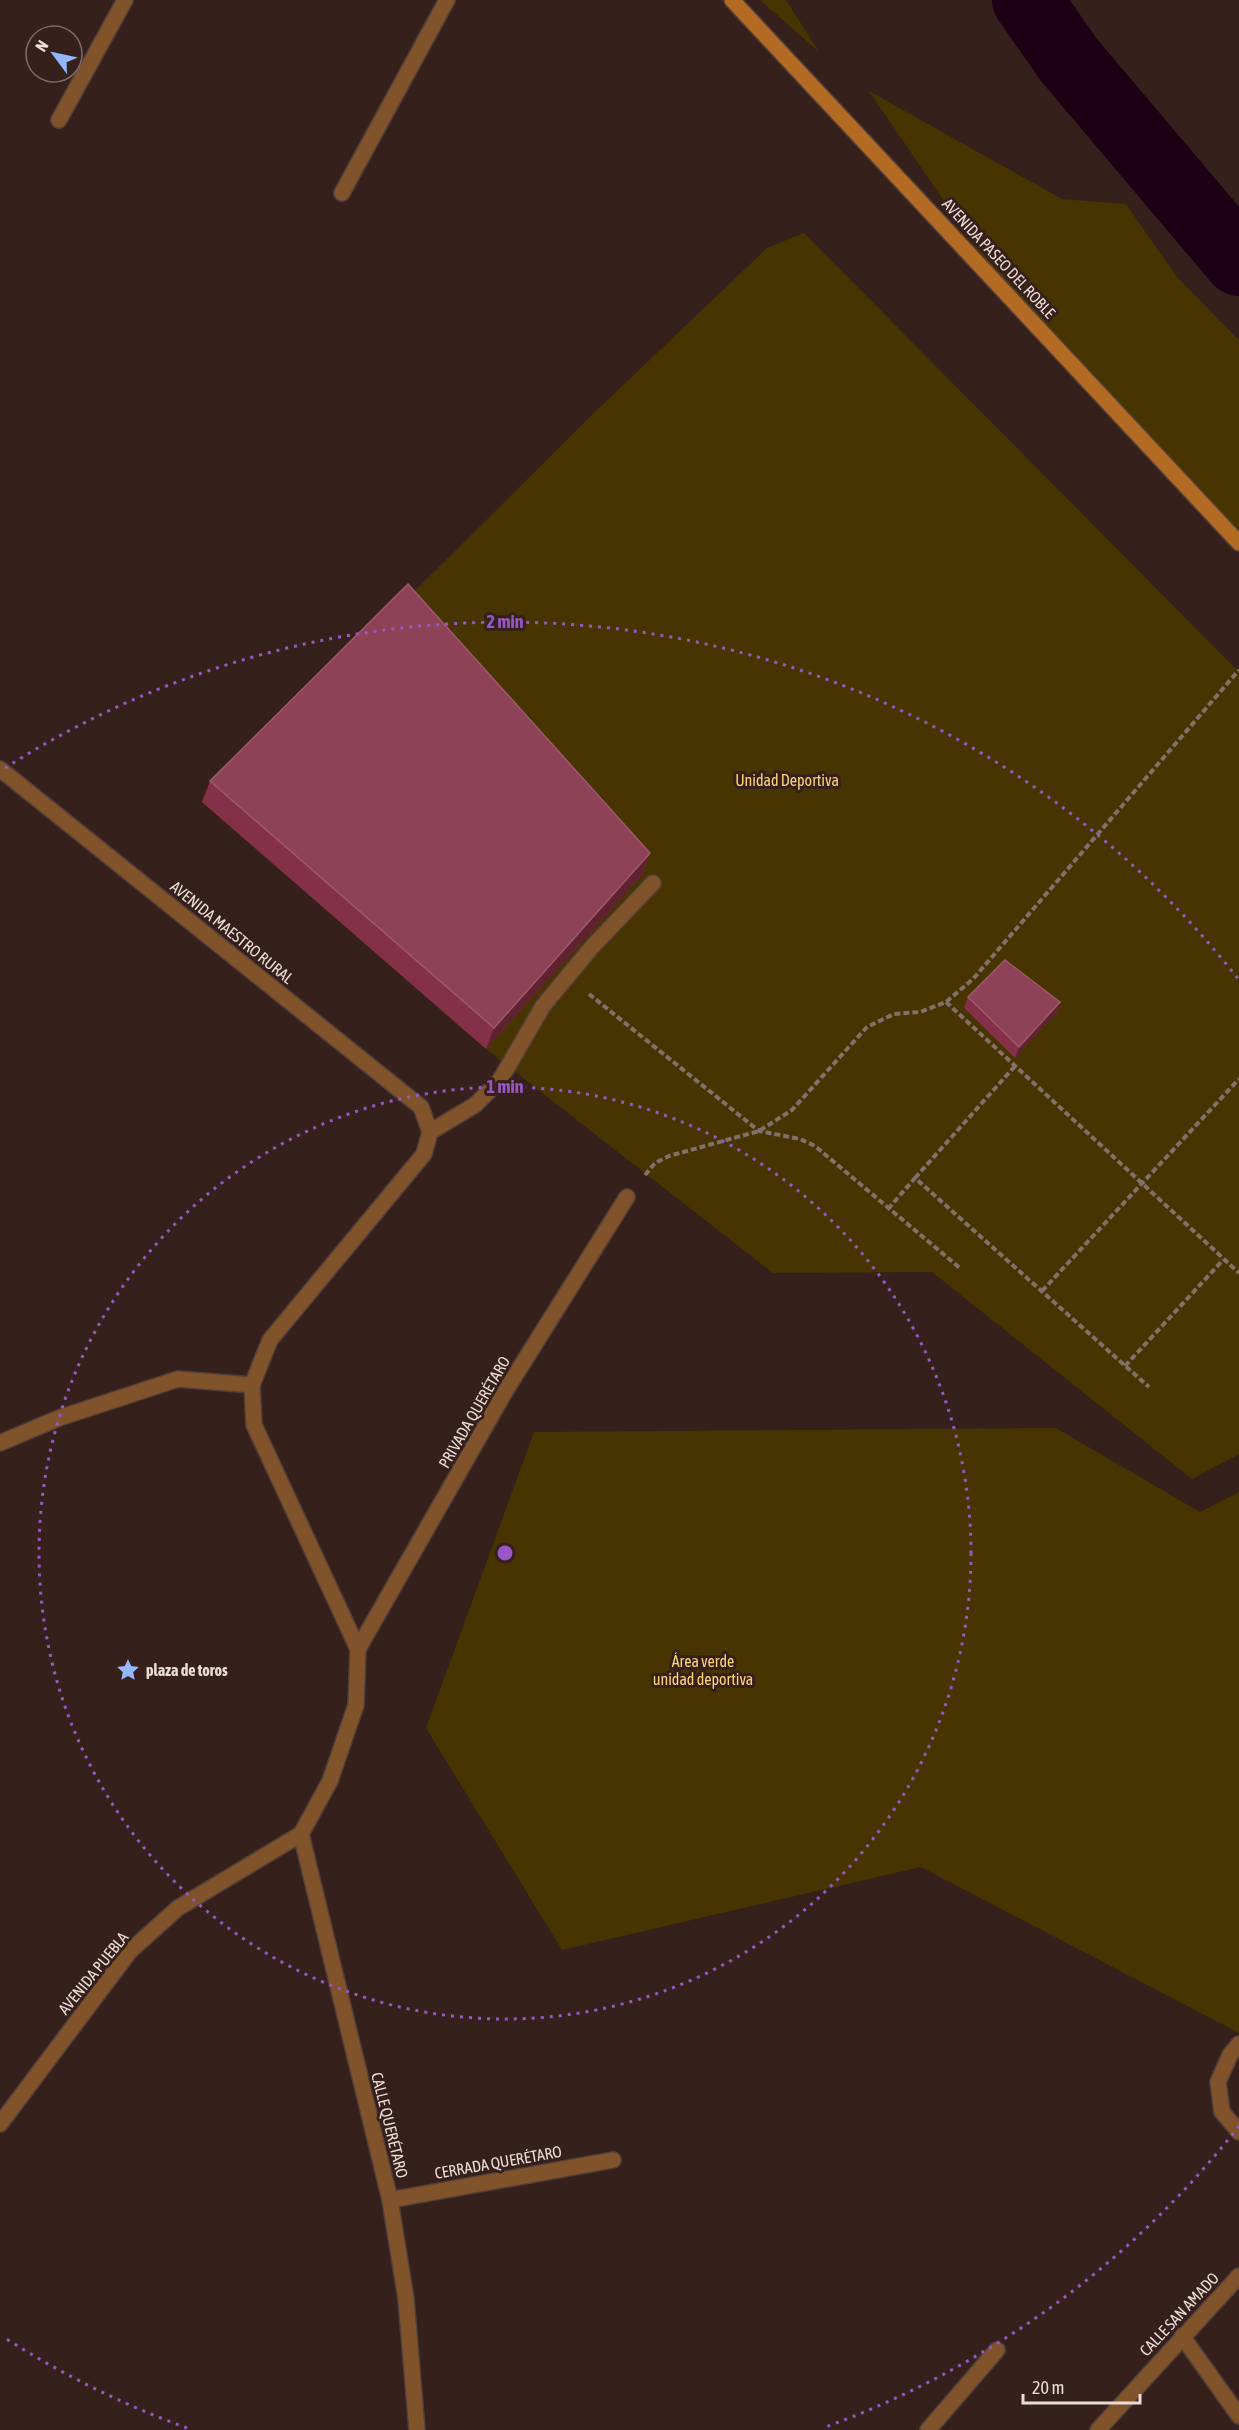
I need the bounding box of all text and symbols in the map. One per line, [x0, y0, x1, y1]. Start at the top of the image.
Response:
north arrow [24, 24, 84, 84]
text: N [31, 37, 52, 55]
street label: AVENIDA PASEO DEL ROBLE [939, 195, 1059, 322]
text: 2 min [487, 611, 524, 632]
park label: Unidad Deportiva [735, 771, 839, 790]
street label: AVENIDA MAESTRO RURAL [167, 877, 298, 988]
text: 1 min [487, 1076, 524, 1097]
street label: PRIVADA QUERÉTARO [435, 1353, 513, 1471]
centre of rings [495, 1543, 515, 1563]
park label: Área verde unidad deportiva [653, 1652, 753, 1689]
place icon: plaza de toros [115, 1657, 141, 1683]
place label: plaza de toros [146, 1661, 228, 1679]
street label: AVENIDA PUEBLA [54, 1928, 132, 2018]
street label: CALLE QUERÉTARO [368, 2070, 412, 2180]
street label: CERRADA QUERÉTARO [433, 2142, 563, 2182]
street label: CALLE SAN AMADO [1136, 2269, 1222, 2359]
scale bar [1023, 2367, 1140, 2405]
text: 20 m [1032, 2377, 1064, 2398]

